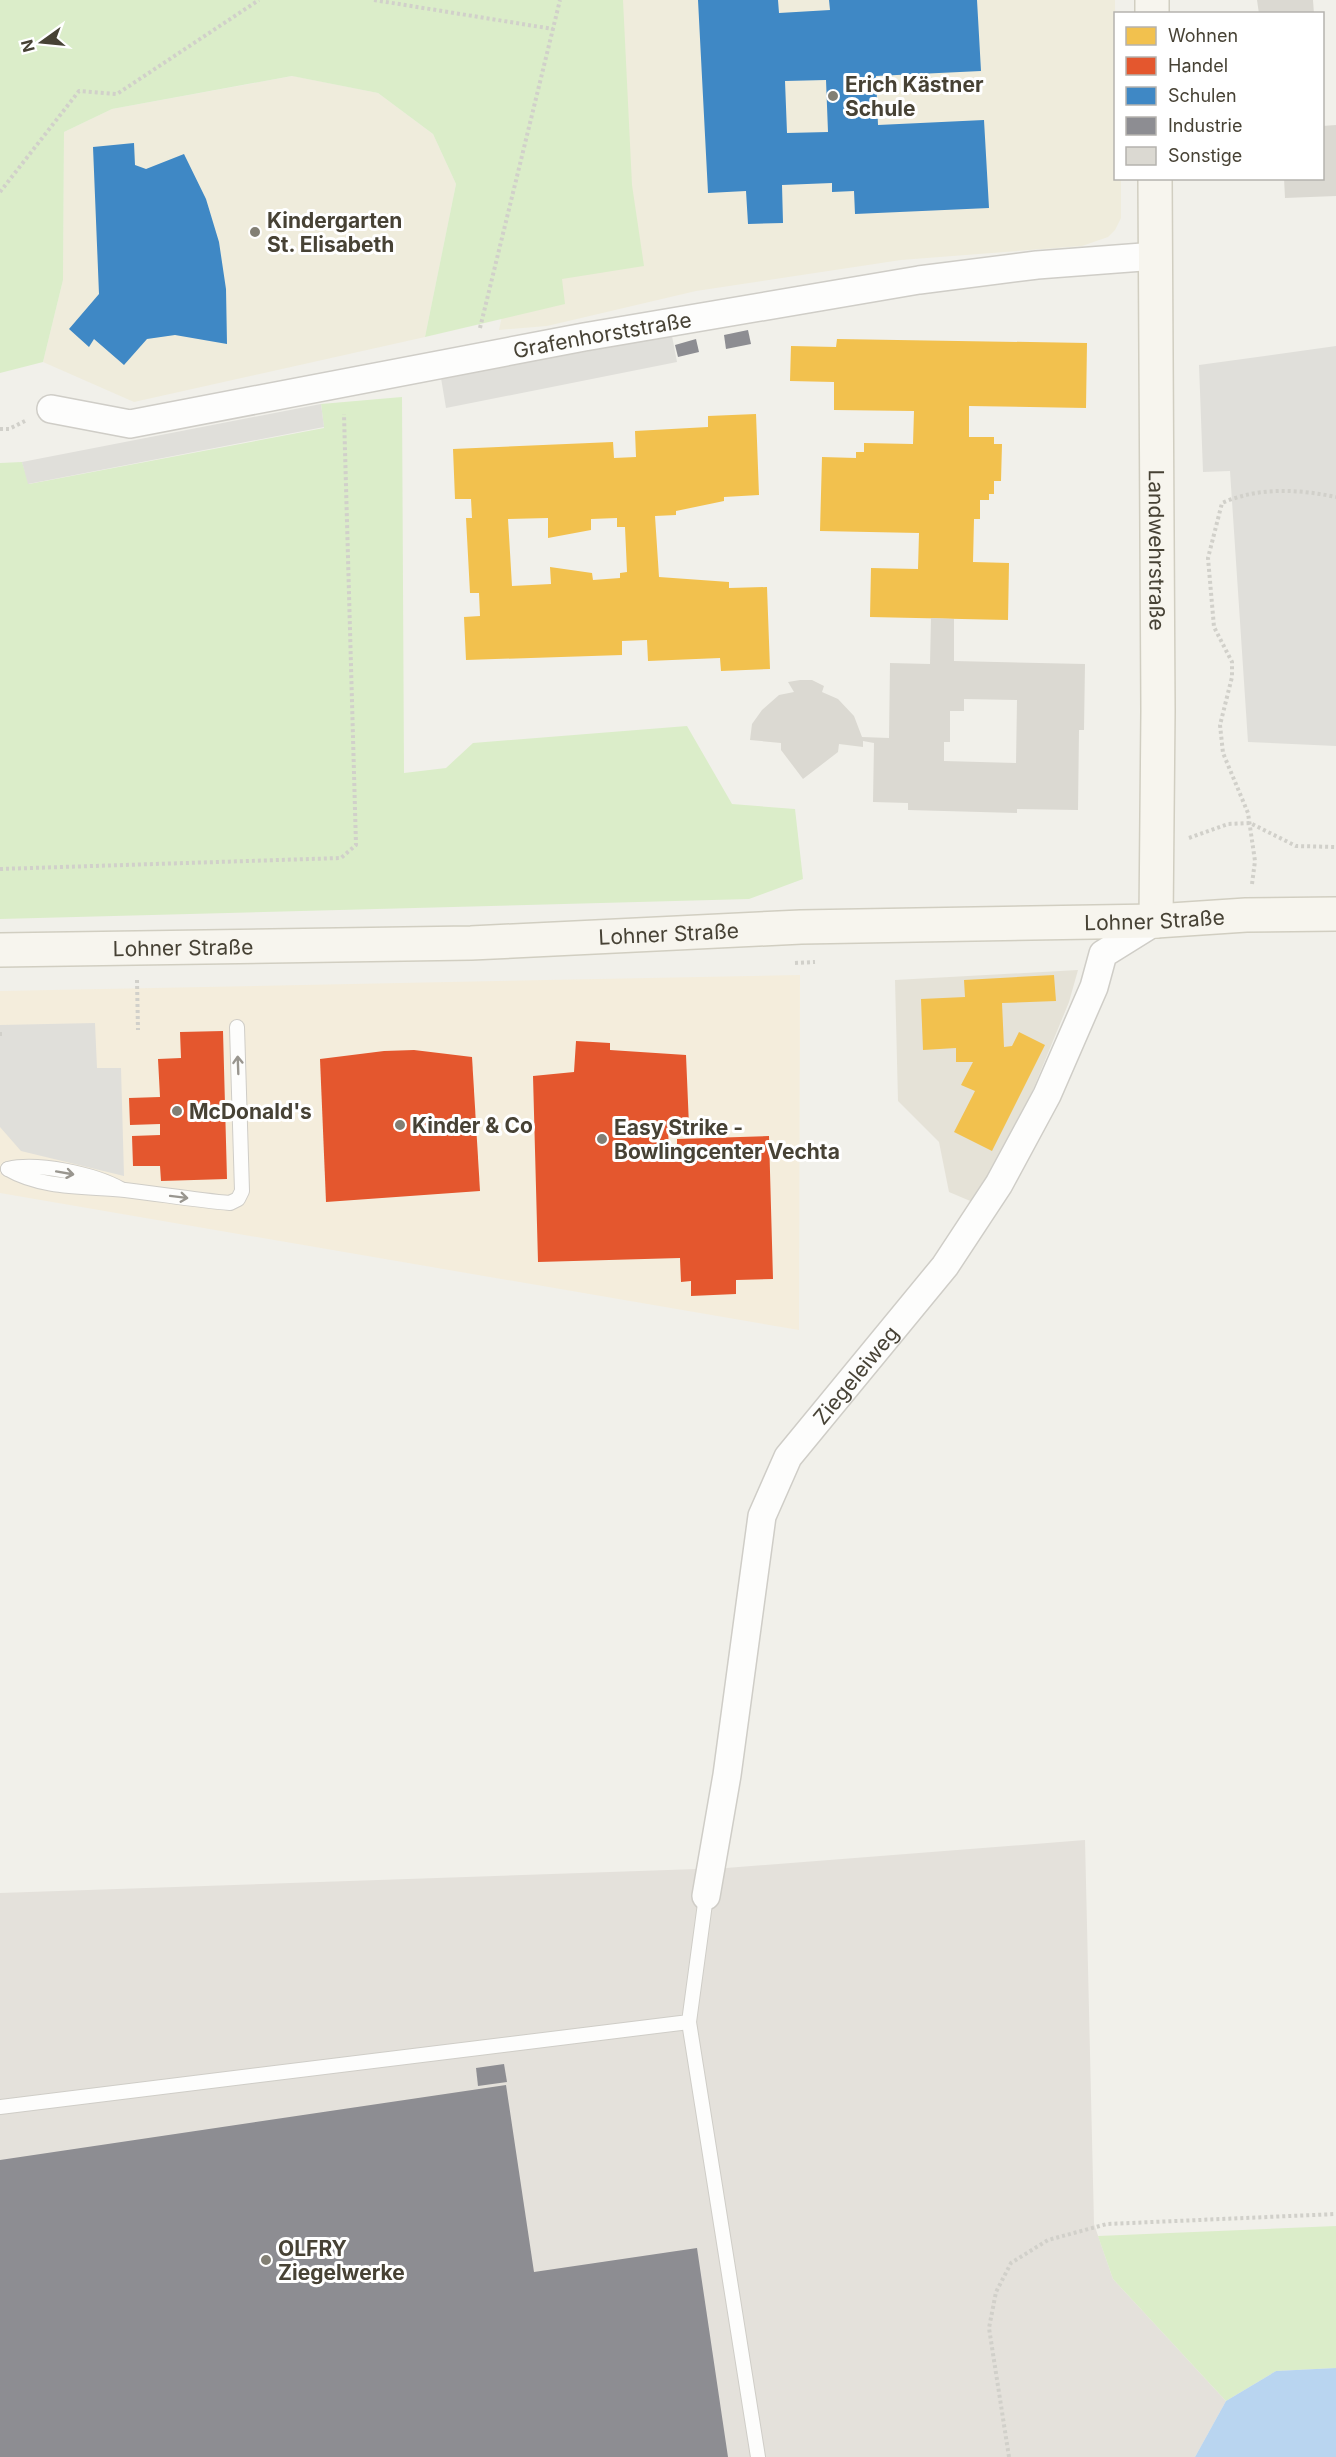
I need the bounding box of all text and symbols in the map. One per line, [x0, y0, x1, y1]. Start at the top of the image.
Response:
north arrow [12, 12, 72, 72]
legend [1114, 12, 1324, 180]
text: Wohnen [1168, 25, 1238, 46]
text: N [16, 37, 39, 54]
text: Handel [1168, 55, 1228, 76]
place label: Erich Kästner Schule [845, 72, 984, 121]
text: Schulen [1168, 85, 1237, 106]
marker: Erich Kästner Schule [826, 89, 840, 103]
text: Industrie [1168, 115, 1242, 136]
text: Sonstige [1168, 145, 1242, 166]
place label: Kindergarten St. Elisabeth [267, 208, 402, 257]
marker: Kindergarten St. Elisabeth [248, 225, 262, 239]
street label: Grafenhorststraße [511, 306, 693, 363]
street label: Landwehrstraße [1144, 469, 1170, 631]
street label: Lohner Straße [1084, 904, 1226, 935]
street label: Lohner Straße [598, 918, 740, 949]
street label: Lohner Straße [112, 934, 253, 961]
one-way arrow [232, 1056, 244, 1076]
place label: McDonald's [189, 1099, 312, 1124]
marker: McDonald's [170, 1104, 184, 1118]
place label: Kinder & Co [412, 1113, 533, 1138]
place label: Easy Strike - Bowlingcenter Vechta [614, 1115, 840, 1164]
marker: Kinder & Co [393, 1118, 407, 1132]
marker: Easy Strike - Bowlingcenter Vechta [595, 1132, 609, 1146]
one-way arrow [55, 1167, 75, 1178]
one-way arrow [168, 1192, 188, 1203]
street label: Ziegeleiweg [808, 1321, 903, 1429]
place label: OLFRY Ziegelwerke [278, 2236, 405, 2285]
marker: OLFRY Ziegelwerke [259, 2253, 273, 2267]

